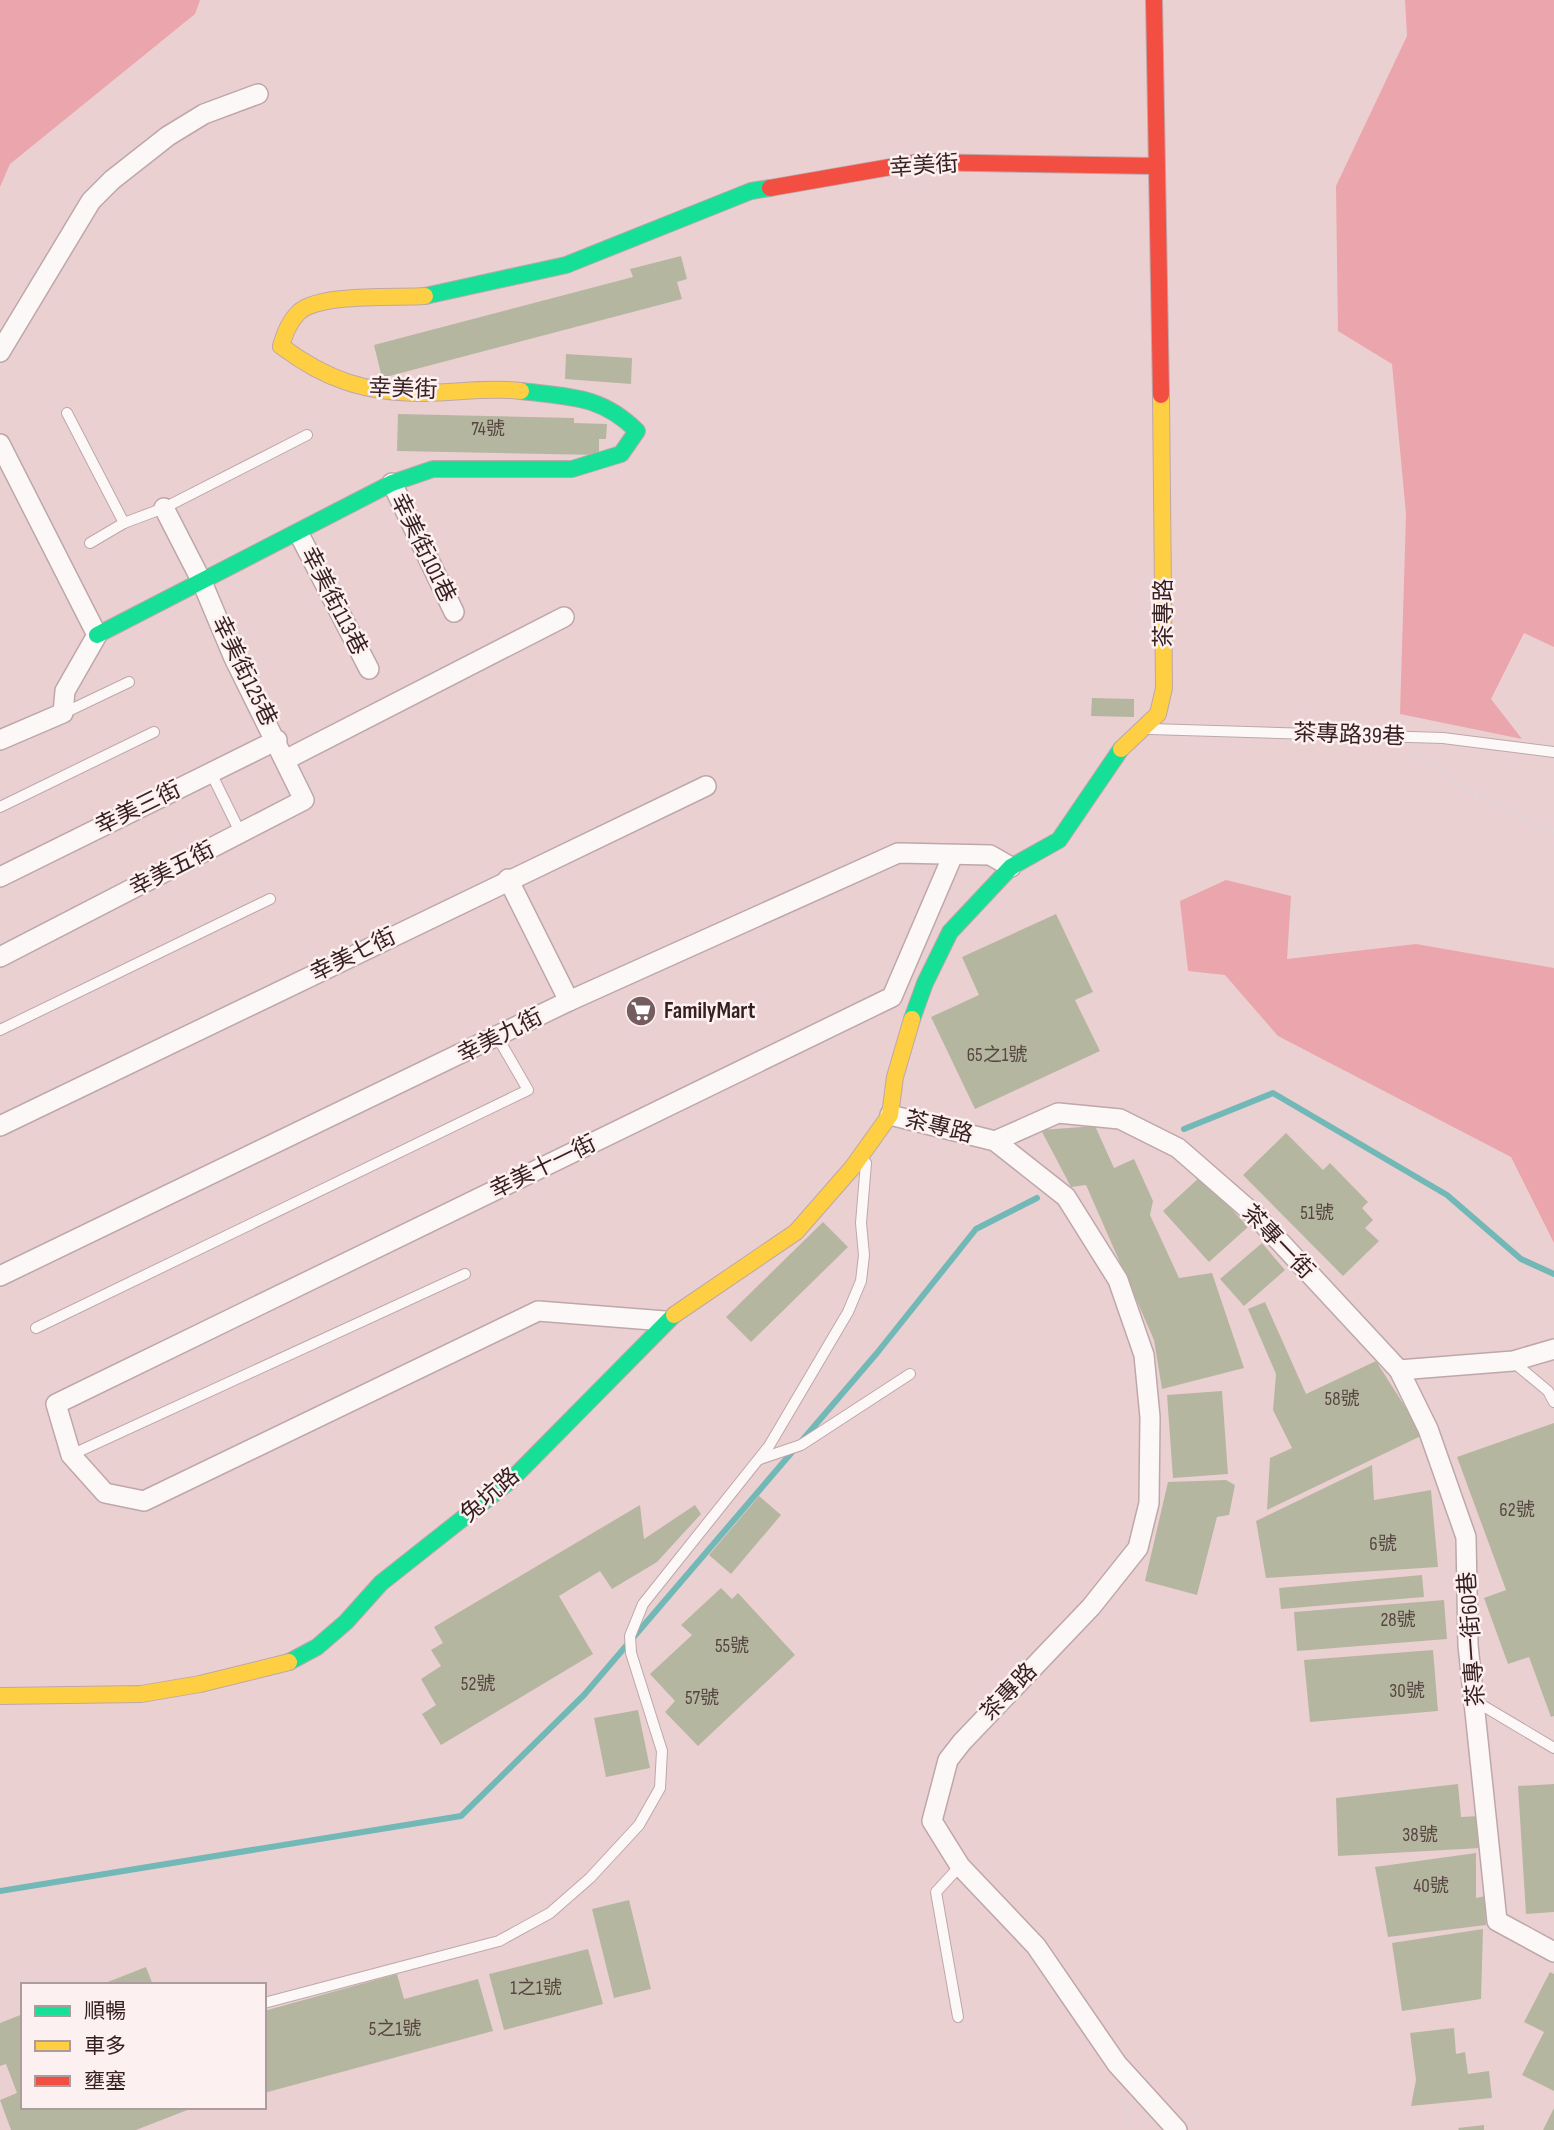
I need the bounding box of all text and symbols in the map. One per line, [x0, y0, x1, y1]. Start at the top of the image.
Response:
street label: 幸美街 [889, 150, 959, 182]
street label: 幸美街 [368, 374, 438, 404]
house number: 74號 [471, 418, 505, 441]
street label: 幸美街101巷 [384, 489, 462, 607]
street label: 幸美街113巷 [295, 542, 373, 660]
street label: 茶專路 [1150, 579, 1178, 648]
street label: 幸美街125巷 [205, 611, 283, 731]
street label: 茶專路39巷 [1293, 719, 1405, 751]
street label: 幸美三街 [91, 775, 185, 841]
street label: 幸美五街 [125, 836, 219, 902]
street label: 幸美七街 [306, 922, 400, 988]
supermarket icon: FamilyMart [624, 994, 658, 1028]
place label: FamilyMart [664, 997, 756, 1025]
street label: 幸美九街 [453, 1003, 547, 1069]
house number: 65之1號 [967, 1044, 1027, 1067]
street label: 茶專路 [902, 1105, 976, 1149]
street label: 幸美十一街 [485, 1129, 601, 1205]
street label: 茶專一街 [1236, 1199, 1320, 1285]
house number: 51號 [1300, 1202, 1334, 1225]
house number: 58號 [1325, 1388, 1359, 1411]
street label: 兔坑路 [455, 1462, 525, 1528]
house number: 62號 [1499, 1499, 1535, 1522]
house number: 6號 [1369, 1533, 1397, 1556]
street label: 茶專一街60巷 [1453, 1571, 1491, 1707]
house number: 28號 [1380, 1609, 1416, 1632]
house number: 55號 [715, 1635, 749, 1658]
street label: 茶專路 [975, 1657, 1043, 1727]
house number: 52號 [461, 1673, 495, 1696]
house number: 30號 [1389, 1680, 1425, 1703]
house number: 57號 [685, 1687, 719, 1710]
house number: 38號 [1402, 1824, 1438, 1847]
house number: 40號 [1413, 1875, 1449, 1898]
house number: 1之1號 [510, 1977, 562, 2000]
legend [21, 1983, 266, 2109]
text: 順暢 [84, 1999, 126, 2024]
house number: 5之1號 [369, 2018, 421, 2041]
text: 車多 [84, 2034, 126, 2059]
text: 壅塞 [84, 2069, 126, 2094]

